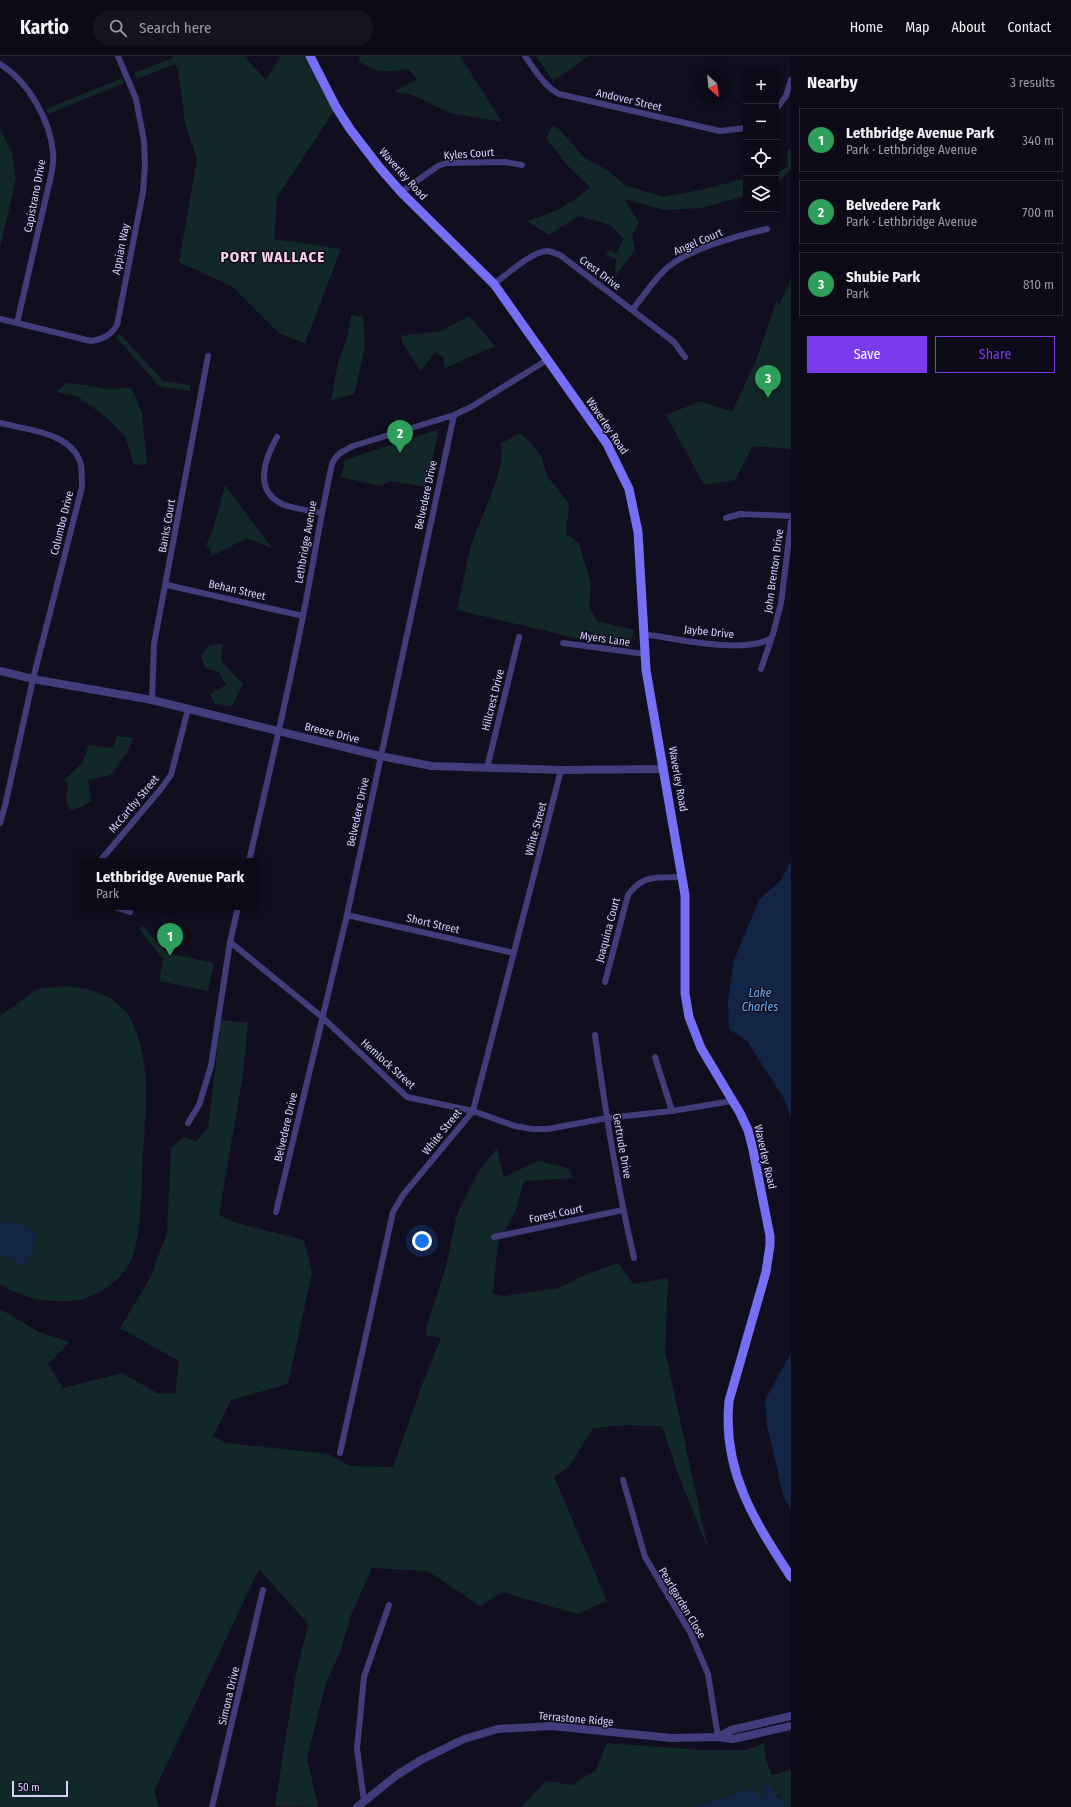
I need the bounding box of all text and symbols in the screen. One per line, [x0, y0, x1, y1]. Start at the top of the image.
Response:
search box [93, 10, 373, 46]
text: Kartio [20, 16, 69, 39]
icon: search [107, 17, 129, 39]
text: Search here [139, 19, 211, 37]
text: Home [850, 19, 883, 36]
text: Map [905, 19, 929, 36]
text: About [951, 19, 986, 36]
text: Contact [1008, 19, 1051, 36]
north arrow [695, 68, 731, 104]
map controls [743, 68, 779, 212]
button: + [743, 68, 779, 104]
text: Nearby [807, 72, 858, 93]
text: 3 results [1010, 75, 1055, 90]
street label: Andover Street [595, 86, 663, 114]
button: − [743, 104, 779, 140]
text: Lethbridge Avenue Park [846, 124, 994, 142]
text: 1 [818, 133, 824, 148]
text: 340 m [1022, 133, 1054, 148]
button: locate [743, 140, 779, 176]
text: Park · Lethbridge Avenue [846, 142, 977, 157]
street label: Waverley Road [376, 145, 430, 203]
street label: Kyles Court [443, 146, 495, 162]
street label: Capistrano Drive [22, 158, 48, 234]
button: layers [743, 176, 779, 212]
text: Belvedere Park [846, 196, 940, 214]
text: 2 [818, 205, 824, 220]
text: 700 m [1022, 205, 1054, 220]
text: Park · Lethbridge Avenue [846, 214, 977, 229]
street label: Appian Way [110, 222, 132, 276]
street label: Angel Court [672, 226, 725, 258]
district label: PORT WALLACE [221, 248, 325, 266]
street label: Crest Drive [577, 253, 623, 293]
text: Shubie Park [846, 268, 920, 286]
text: 3 [818, 277, 824, 292]
text: 810 m [1023, 277, 1054, 292]
text: Park [846, 286, 869, 301]
button: Save [807, 336, 927, 373]
button: Share [935, 336, 1055, 373]
pin: 3 [755, 365, 781, 398]
street label: Waverley Road [583, 395, 631, 457]
pin: 2 [387, 420, 413, 453]
street label: Belvedere Drive [412, 459, 440, 531]
street label: Columbo Drive [48, 490, 76, 556]
street label: Banks Court [156, 498, 178, 554]
street label: Lethbridge Avenue [292, 500, 320, 584]
street label: John Brenton Drive [762, 528, 786, 614]
street label: Behan Street [207, 577, 267, 603]
street label: Jaybe Drive [683, 623, 735, 641]
street label: Myers Lane [579, 629, 631, 649]
street label: Hillcrest Drive [479, 668, 507, 732]
street label: Breeze Drive [303, 720, 361, 746]
street label: Waverley Road [666, 745, 690, 813]
street label: McCarthy Street [106, 772, 162, 835]
street label: Belvedere Drive [344, 776, 372, 848]
street label: White Street [523, 800, 550, 857]
popup [81, 858, 259, 910]
text: Lethbridge Avenue Park [96, 868, 244, 886]
text: Park [96, 886, 119, 901]
street label: Joaquina Court [593, 896, 623, 964]
street label: Short Street [405, 912, 461, 937]
pin: 1 [157, 923, 183, 956]
water label: Lake Charles [742, 986, 778, 1014]
street label: Hemlock Street [358, 1036, 418, 1092]
street label: Belvedere Drive [272, 1091, 300, 1163]
street label: White Street [420, 1106, 465, 1158]
street label: Gertrude Drive [610, 1112, 634, 1180]
street label: Waverley Road [751, 1123, 779, 1191]
street label: Forest Court [528, 1202, 584, 1226]
your location [412, 1231, 432, 1251]
street label: Pearlgarden Close [656, 1565, 708, 1641]
street label: Simona Drive [216, 1666, 242, 1726]
street label: Terrastone Ridge [538, 1709, 614, 1729]
scale bar [12, 1779, 68, 1798]
text: 50 m [18, 1781, 40, 1794]

